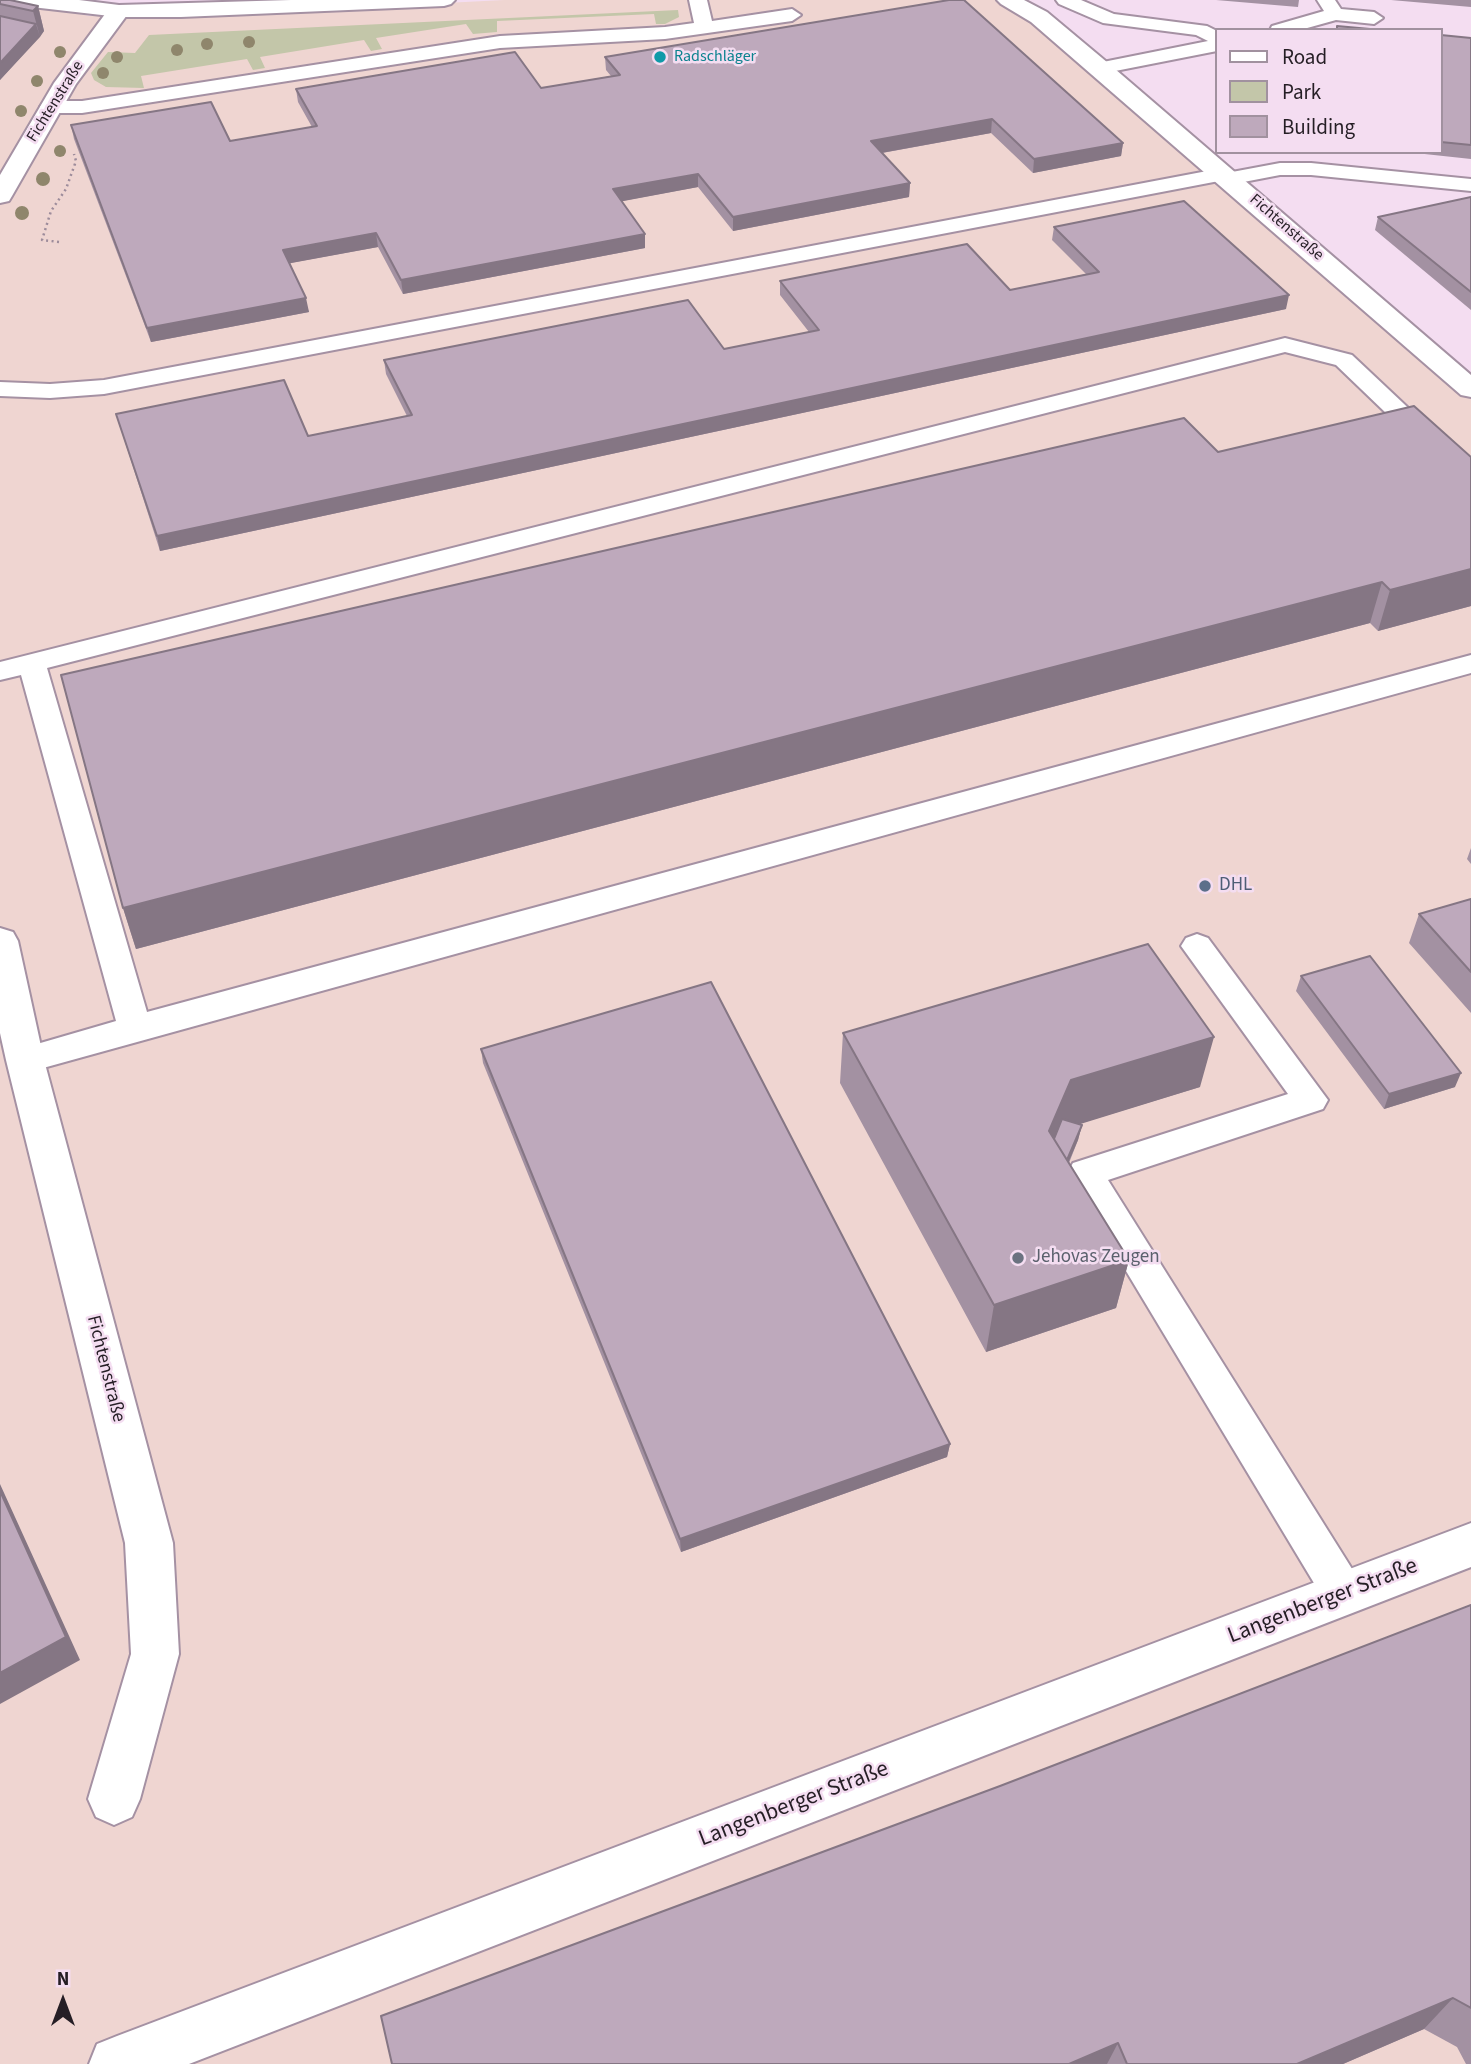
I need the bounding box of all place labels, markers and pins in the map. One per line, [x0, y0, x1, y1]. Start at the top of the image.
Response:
place label: Radschläger [674, 47, 756, 67]
marker: Radschläger [652, 49, 668, 65]
place label: DHL [1219, 875, 1252, 897]
marker: DHL [1197, 878, 1213, 894]
place label: Jehovas Zeugen [1032, 1247, 1160, 1269]
marker: Jehovas Zeugen [1010, 1250, 1026, 1266]

